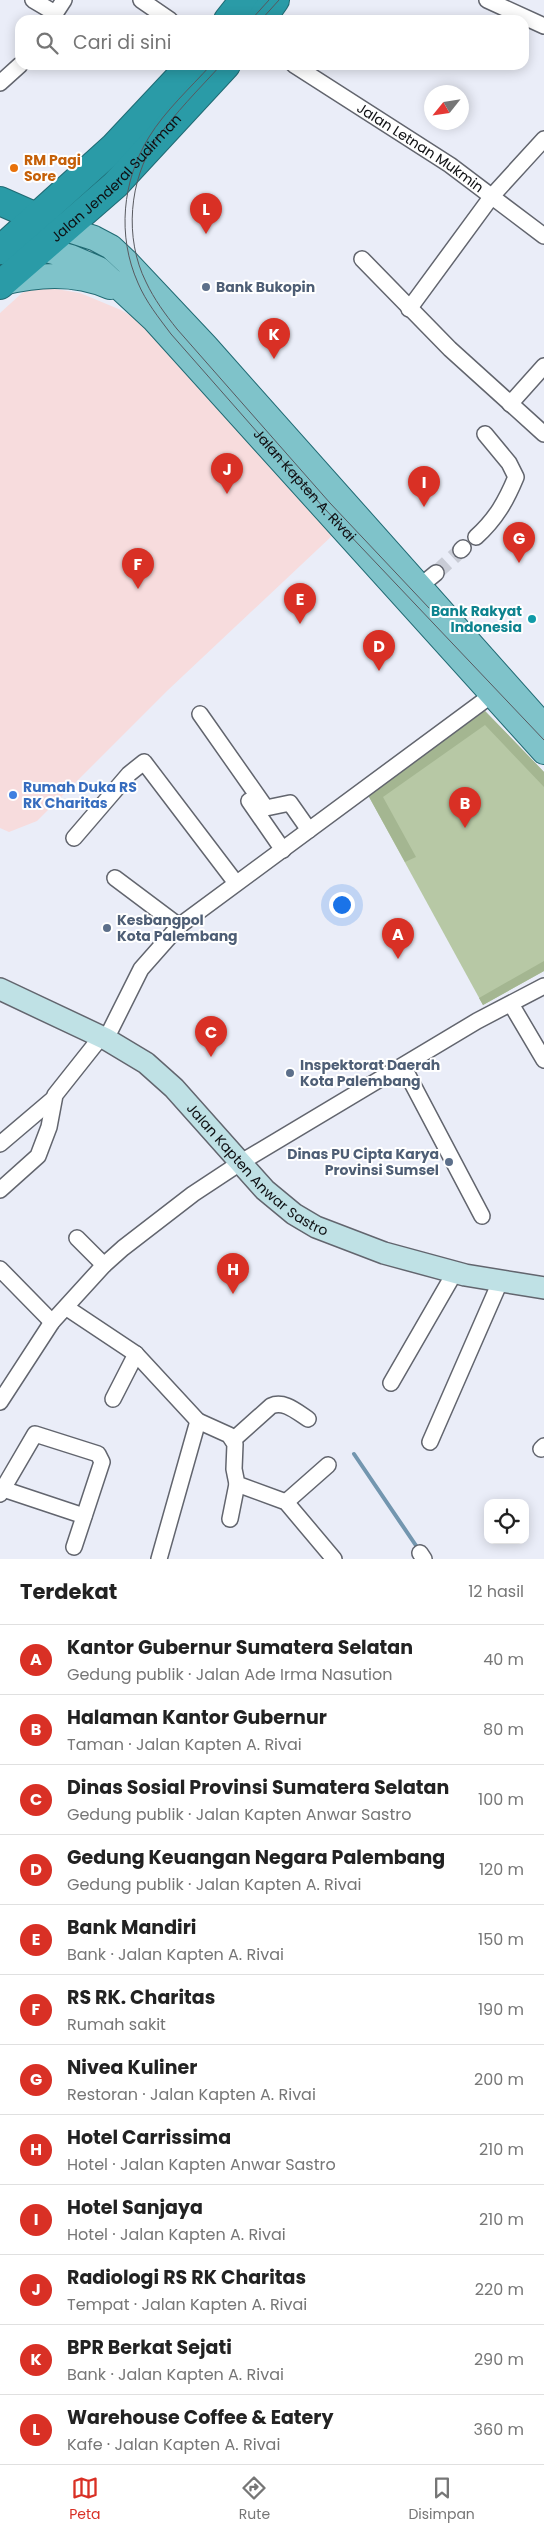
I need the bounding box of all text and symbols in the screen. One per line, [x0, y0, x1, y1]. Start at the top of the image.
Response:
search box [15, 15, 529, 70]
icon: search [33, 29, 61, 57]
text: Cari di sini [73, 29, 171, 56]
north arrow [424, 85, 469, 130]
street label: Jalan Letnan Mukmin [353, 98, 488, 197]
street label: Jalan Jenderal Sudirman [46, 110, 186, 247]
place label: RM Pagi Sore [24, 150, 81, 186]
marker: RM Pagi Sore [8, 162, 20, 174]
pin: L [190, 193, 222, 234]
place label: Bank Bukopin [216, 277, 315, 297]
marker: Bank Bukopin [200, 281, 212, 293]
pin: K [258, 318, 290, 359]
street label: Jalan Kapten A. Rivai [249, 424, 361, 546]
pin: J [211, 453, 243, 494]
pin: I [408, 466, 440, 507]
pin: G [503, 522, 535, 563]
pin: F [122, 548, 154, 589]
pin: E [284, 583, 316, 624]
place label: Bank Rakyat Indonesia [431, 601, 522, 637]
marker: Bank Rakyat Indonesia [526, 613, 538, 625]
pin: D [363, 630, 395, 671]
place label: Rumah Duka RS RK Charitas [23, 777, 137, 813]
pin: B [449, 787, 481, 828]
marker: Rumah Duka RS RK Charitas [7, 789, 19, 801]
your location [329, 892, 355, 918]
place label: Kesbangpol Kota Palembang [117, 910, 238, 946]
pin: A [382, 918, 414, 959]
marker: Kesbangpol Kota Palembang [101, 922, 113, 934]
pin: C [195, 1016, 227, 1057]
place label: Inspektorat Daerah Kota Palembang [300, 1055, 440, 1091]
marker: Inspektorat Daerah Kota Palembang [284, 1067, 296, 1079]
street label: Jalan Kapten Anwar Sastro [182, 1099, 331, 1241]
place label: Dinas PU Cipta Karya Provinsi Sumsel [287, 1144, 439, 1180]
marker: Dinas PU Cipta Karya Provinsi Sumsel [443, 1156, 455, 1168]
pin: H [217, 1253, 249, 1294]
map controls [484, 1499, 529, 1544]
button: locate [484, 1499, 529, 1544]
text: Terdekat [20, 1577, 117, 1606]
text: 12 hasil [468, 1580, 524, 1603]
text: Kantor Gubernur Sumatera Selatan [67, 1634, 413, 1661]
text: A [30, 1648, 42, 1671]
text: 40 m [483, 1648, 524, 1671]
text: Gedung publik · Jalan Ade Irma Nasution [67, 1663, 392, 1686]
text: Halaman Kantor Gubernur [67, 1704, 327, 1731]
text: B [31, 1718, 41, 1741]
text: 80 m [483, 1718, 524, 1741]
text: Taman · Jalan Kapten A. Rivai [67, 1733, 302, 1756]
text: Dinas Sosial Provinsi Sumatera Selatan [67, 1774, 449, 1801]
text: C [30, 1788, 42, 1811]
text: 100 m [478, 1788, 524, 1811]
text: Gedung publik · Jalan Kapten Anwar Sastro [67, 1803, 412, 1826]
text: Gedung Keuangan Negara Palembang [67, 1844, 445, 1871]
text: D [30, 1858, 42, 1881]
text: 120 m [479, 1858, 524, 1881]
text: Gedung publik · Jalan Kapten A. Rivai [67, 1873, 362, 1896]
text: Bank Mandiri [67, 1914, 196, 1941]
text: E [32, 1928, 40, 1951]
text: 150 m [478, 1928, 524, 1951]
text: Bank · Jalan Kapten A. Rivai [67, 1943, 284, 1966]
text: RS RK. Charitas [67, 1984, 215, 2011]
text: F [32, 1998, 40, 2021]
text: 190 m [478, 1998, 524, 2021]
text: Rumah sakit [67, 2013, 166, 2036]
text: Nivea Kuliner [67, 2054, 197, 2081]
text: G [30, 2068, 42, 2091]
text: 200 m [474, 2068, 524, 2091]
text: Restoran · Jalan Kapten A. Rivai [67, 2083, 316, 2106]
text: Hotel Carrissima [67, 2124, 231, 2151]
text: H [30, 2138, 42, 2161]
text: 210 m [479, 2138, 524, 2161]
text: Hotel · Jalan Kapten Anwar Sastro [67, 2153, 336, 2176]
text: Hotel Sanjaya [67, 2194, 203, 2221]
text: I [34, 2208, 38, 2231]
text: 210 m [479, 2208, 524, 2231]
text: Hotel · Jalan Kapten A. Rivai [67, 2223, 286, 2246]
text: Radiologi RS RK Charitas [67, 2264, 306, 2291]
text: J [31, 2278, 41, 2301]
text: 220 m [475, 2278, 524, 2301]
text: Tempat · Jalan Kapten A. Rivai [67, 2293, 307, 2316]
text: BPR Berkat Sejati [67, 2334, 232, 2361]
text: K [30, 2348, 42, 2371]
text: 290 m [474, 2348, 524, 2371]
text: Bank · Jalan Kapten A. Rivai [67, 2363, 284, 2386]
text: Warehouse Coffee & Eatery [67, 2404, 333, 2431]
text: L [32, 2418, 40, 2441]
text: 360 m [474, 2418, 524, 2441]
text: Kafe · Jalan Kapten A. Rivai [67, 2433, 280, 2456]
tab: Peta [69, 2474, 101, 2525]
tab: Rute [239, 2474, 270, 2525]
tab: Disimpan [408, 2474, 475, 2525]

